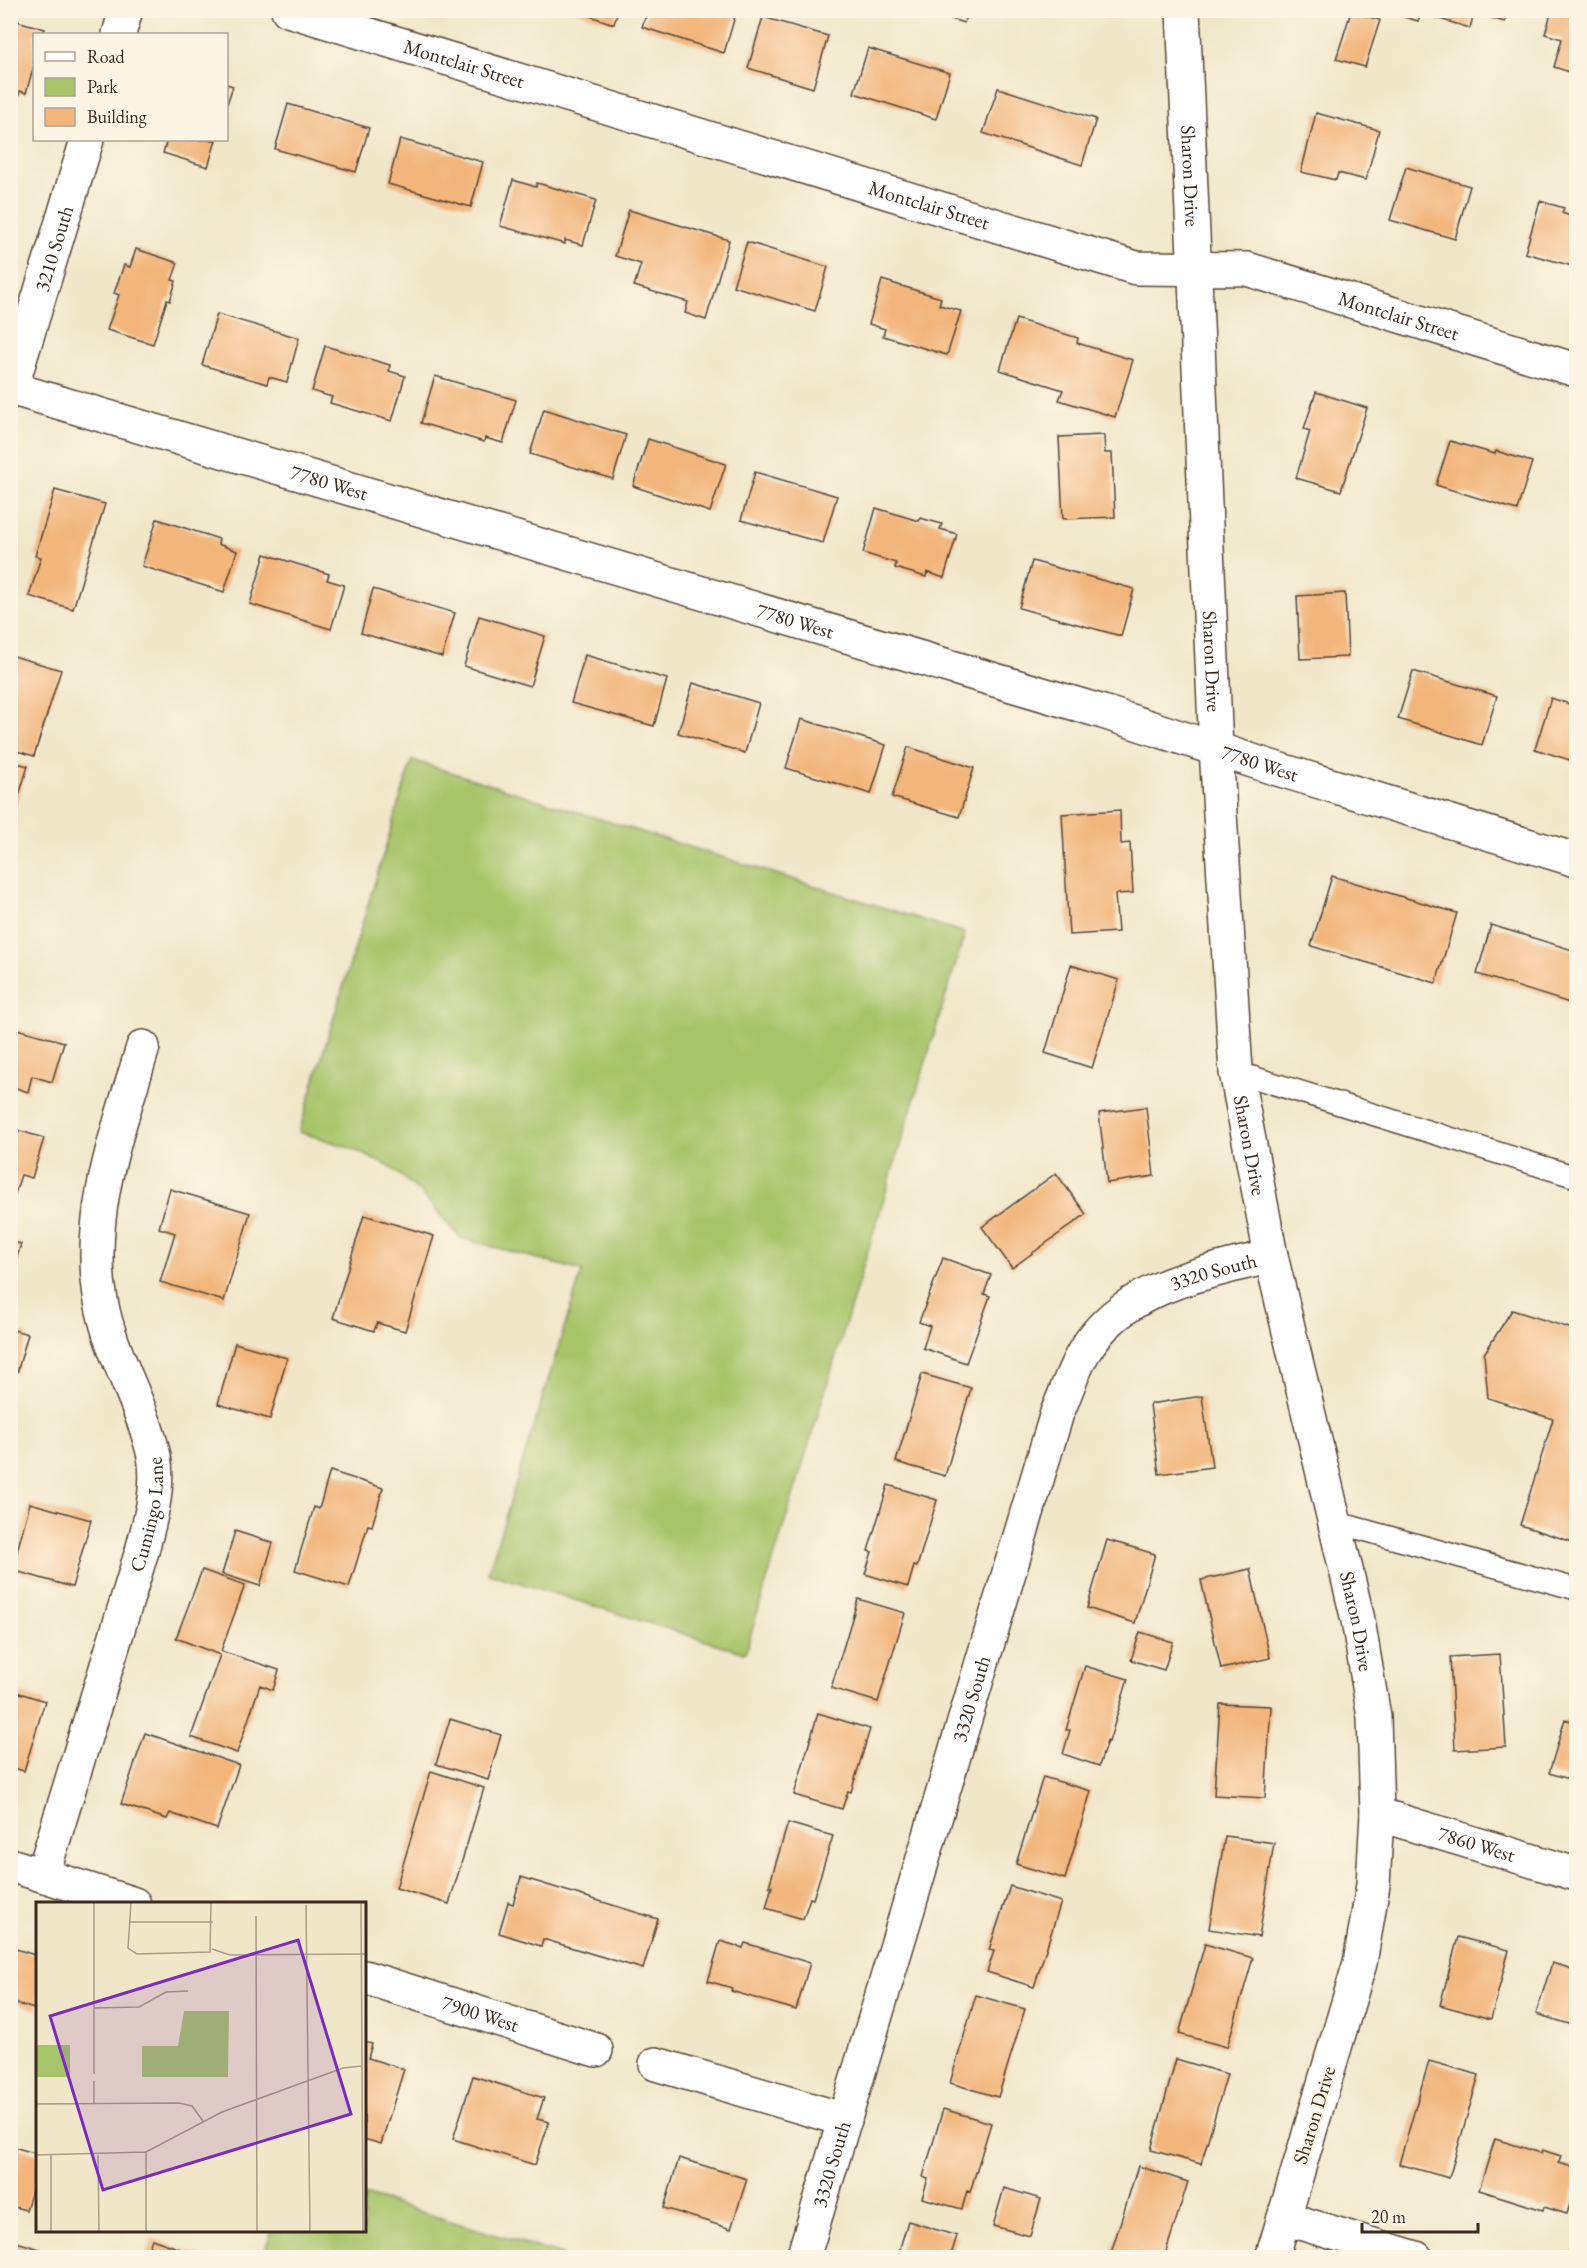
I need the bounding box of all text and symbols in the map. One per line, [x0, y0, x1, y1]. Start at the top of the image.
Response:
legend [33, 33, 228, 141]
street label: Montclair Street [401, 33, 528, 94]
text: Road [87, 45, 126, 68]
text: Park [87, 75, 118, 98]
text: Building [87, 105, 147, 128]
street label: Sharon Drive [1175, 125, 1206, 227]
street label: Montclair Street [865, 174, 993, 236]
street label: 3210 South [28, 202, 79, 295]
street label: Montclair Street [1335, 285, 1463, 347]
street label: 7780 West [288, 459, 372, 507]
street label: 7780 West [754, 597, 838, 645]
street label: Sharon Drive [1197, 610, 1227, 713]
street label: 7780 West [1218, 739, 1302, 788]
street label: Sharon Drive [1228, 1093, 1272, 1198]
street label: 3320 South [1166, 1247, 1259, 1296]
street label: Cumingo Lane [123, 1455, 169, 1575]
street label: Sharon Drive [1334, 1569, 1379, 1673]
street label: 3320 South [946, 1652, 996, 1745]
street label: 7860 West [1435, 1820, 1519, 1868]
inset map [36, 1902, 366, 2232]
street label: 7900 West [439, 1989, 523, 2038]
street label: Sharon Drive [1287, 2063, 1341, 2167]
street label: 3320 South [806, 2118, 856, 2210]
scale bar [1362, 2196, 1478, 2234]
text: 20 m [1371, 2205, 1406, 2228]

